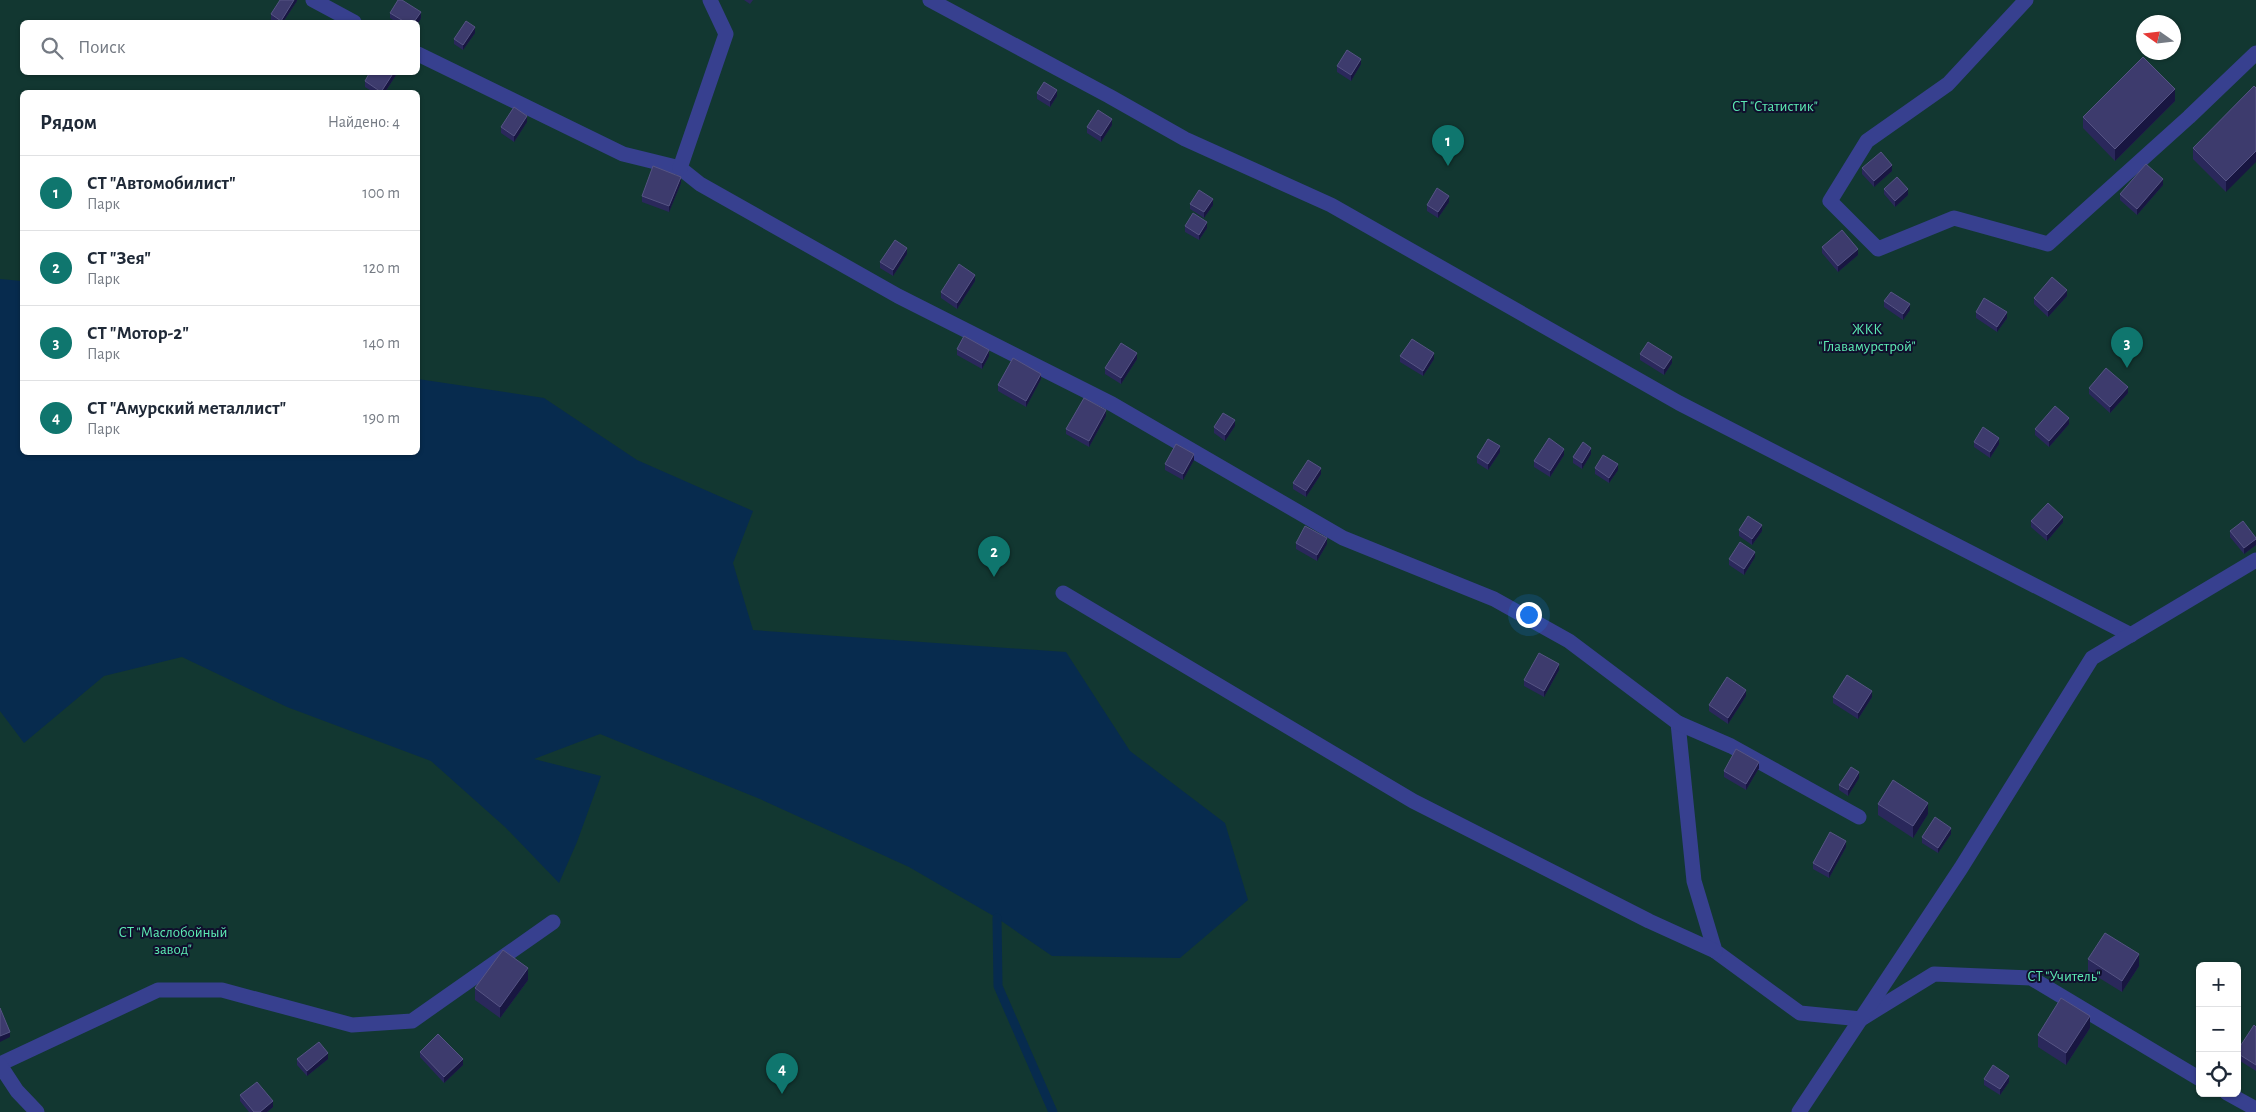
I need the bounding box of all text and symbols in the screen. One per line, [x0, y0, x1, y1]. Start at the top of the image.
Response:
north arrow [2136, 15, 2181, 60]
search box [20, 20, 420, 75]
icon: search [38, 34, 66, 62]
text: Поиск [78, 38, 125, 57]
park label: СТ "Статистик" [1732, 99, 1818, 114]
text: Рядом [40, 112, 97, 133]
text: Найдено: 4 [328, 114, 400, 130]
pin: 1 [1432, 125, 1464, 166]
text: СТ "Автомобилист" [87, 174, 236, 193]
text: 1 [53, 185, 59, 201]
text: 100 m [362, 185, 400, 201]
text: Парк [87, 196, 120, 212]
text: СТ "Зея" [87, 249, 151, 268]
text: 2 [52, 260, 60, 276]
text: 120 m [363, 260, 400, 276]
text: Парк [87, 271, 120, 287]
park label: ЖКК "Главамурстрой" [1818, 322, 1916, 354]
text: СТ "Мотор-2" [87, 324, 189, 343]
pin: 3 [2111, 327, 2143, 368]
text: 3 [53, 335, 59, 351]
text: 140 m [363, 335, 400, 351]
text: Парк [87, 346, 120, 362]
text: СТ "Амурский металлист" [87, 399, 286, 418]
text: 4 [52, 410, 60, 426]
text: 190 m [363, 410, 400, 426]
text: Парк [87, 421, 120, 437]
pin: 2 [978, 536, 1010, 577]
your location [1516, 602, 1542, 628]
park label: СТ "Маслобойный завод" [119, 925, 227, 957]
map controls [2196, 962, 2241, 1097]
button: + [2196, 962, 2241, 1007]
park label: СТ "Учитель" [2027, 969, 2101, 984]
button: − [2196, 1007, 2241, 1052]
button: locate [2196, 1052, 2241, 1097]
pin: 4 [766, 1053, 798, 1094]

